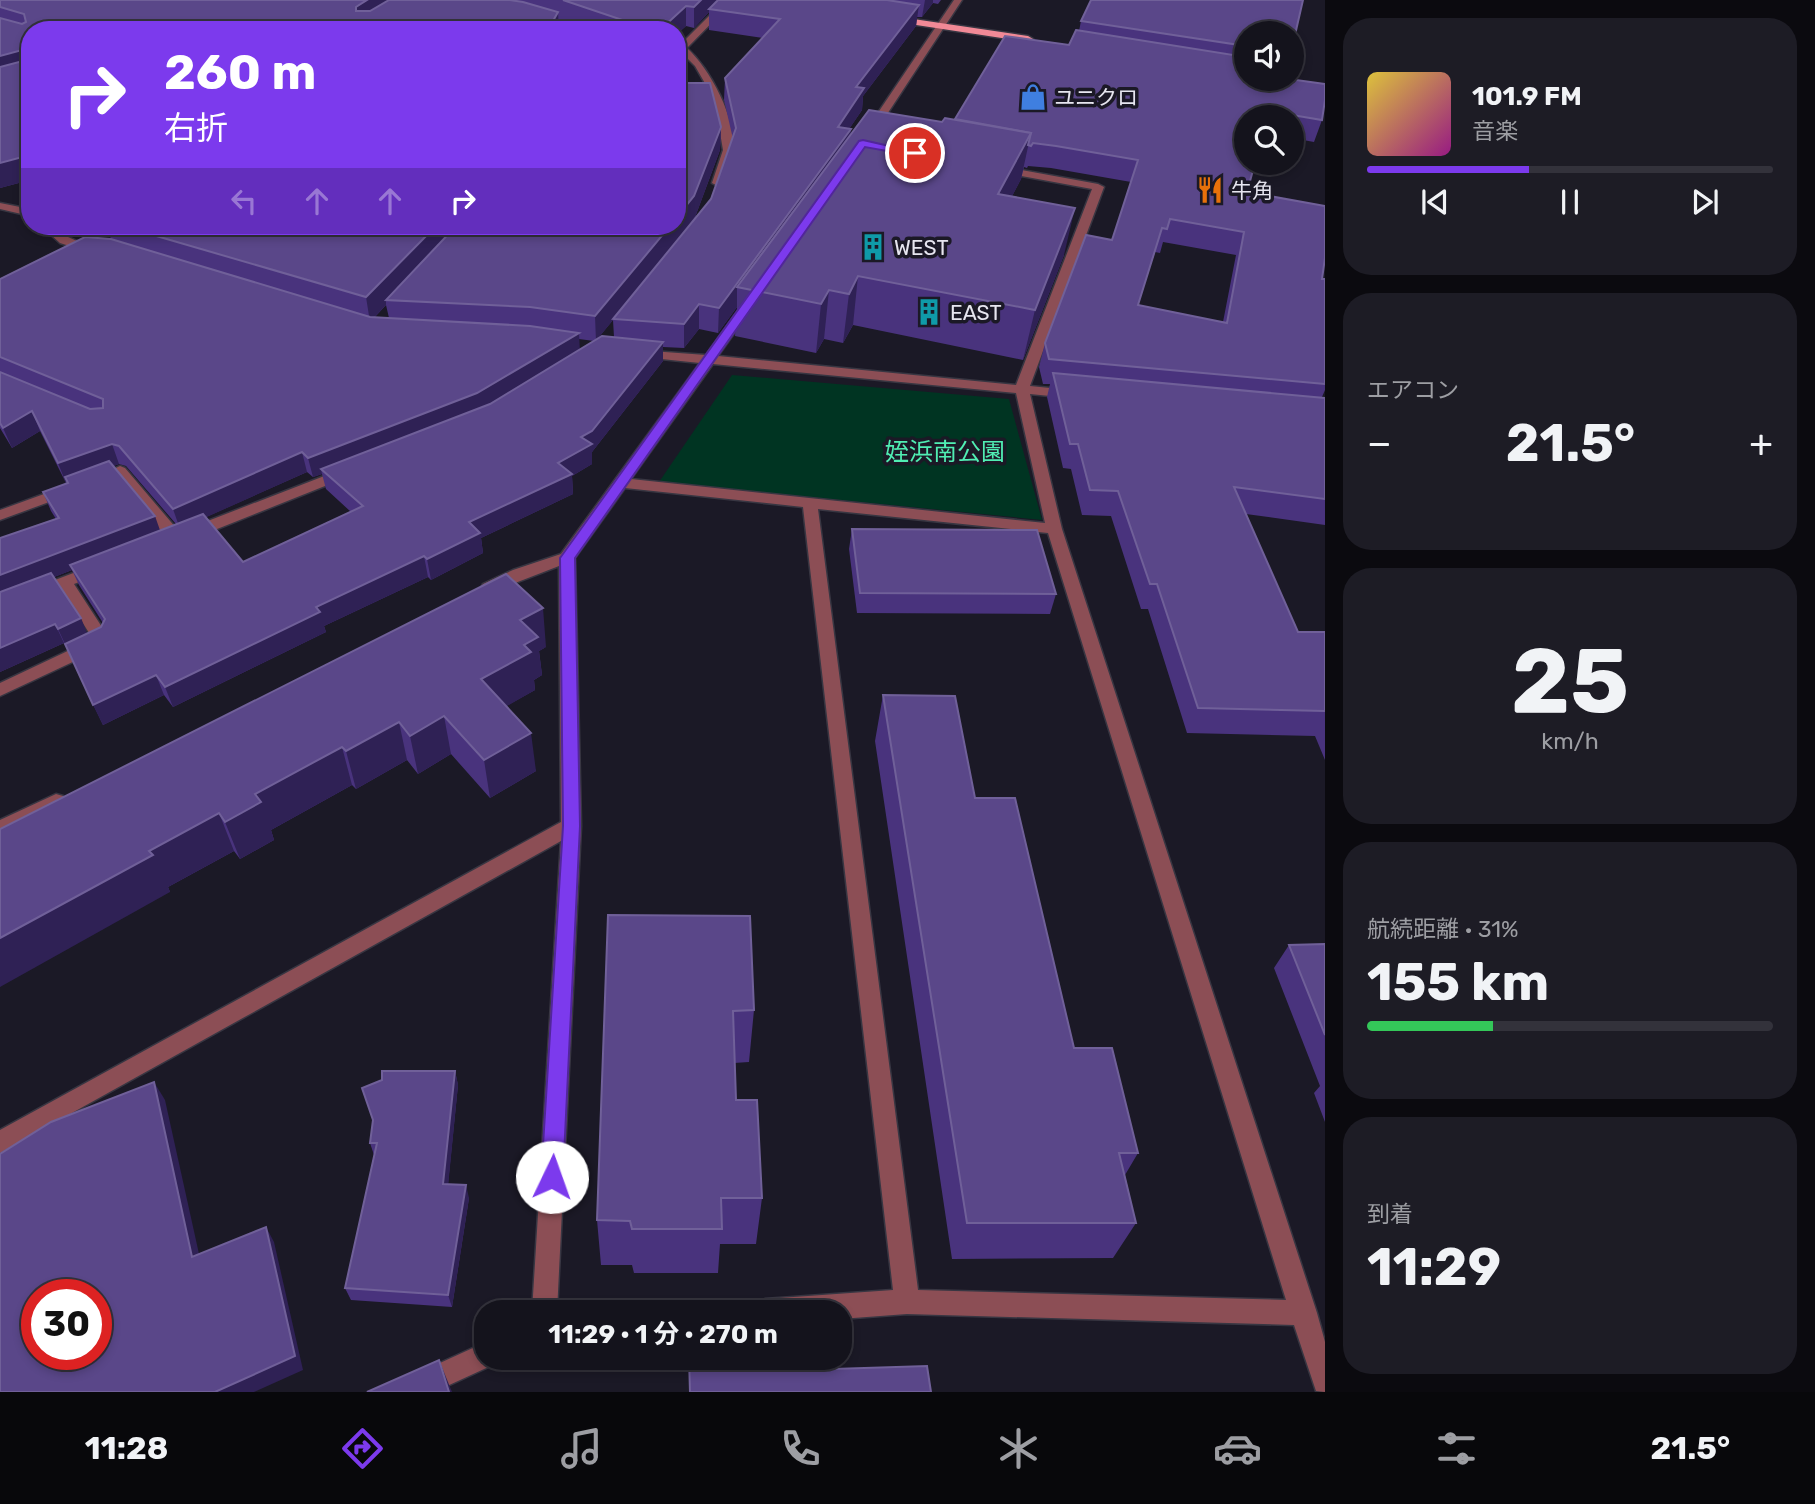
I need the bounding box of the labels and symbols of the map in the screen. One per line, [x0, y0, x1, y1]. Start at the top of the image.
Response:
shop icon: ユニクロ [1018, 82, 1048, 112]
place label: ユニクロ [1054, 85, 1138, 110]
pin [885, 123, 945, 183]
restaurant icon: 牛角 [1195, 175, 1225, 205]
place label: 牛角 [1231, 178, 1273, 203]
building icon: WEST [858, 232, 888, 262]
place label: WEST [894, 235, 949, 260]
building icon: EAST [914, 297, 944, 327]
place label: EAST [950, 300, 1002, 325]
park label: 姪浜南公園 [885, 438, 1005, 466]
position arrow [515, 1140, 589, 1214]
speed limit sign: 30 [21, 1279, 112, 1370]

